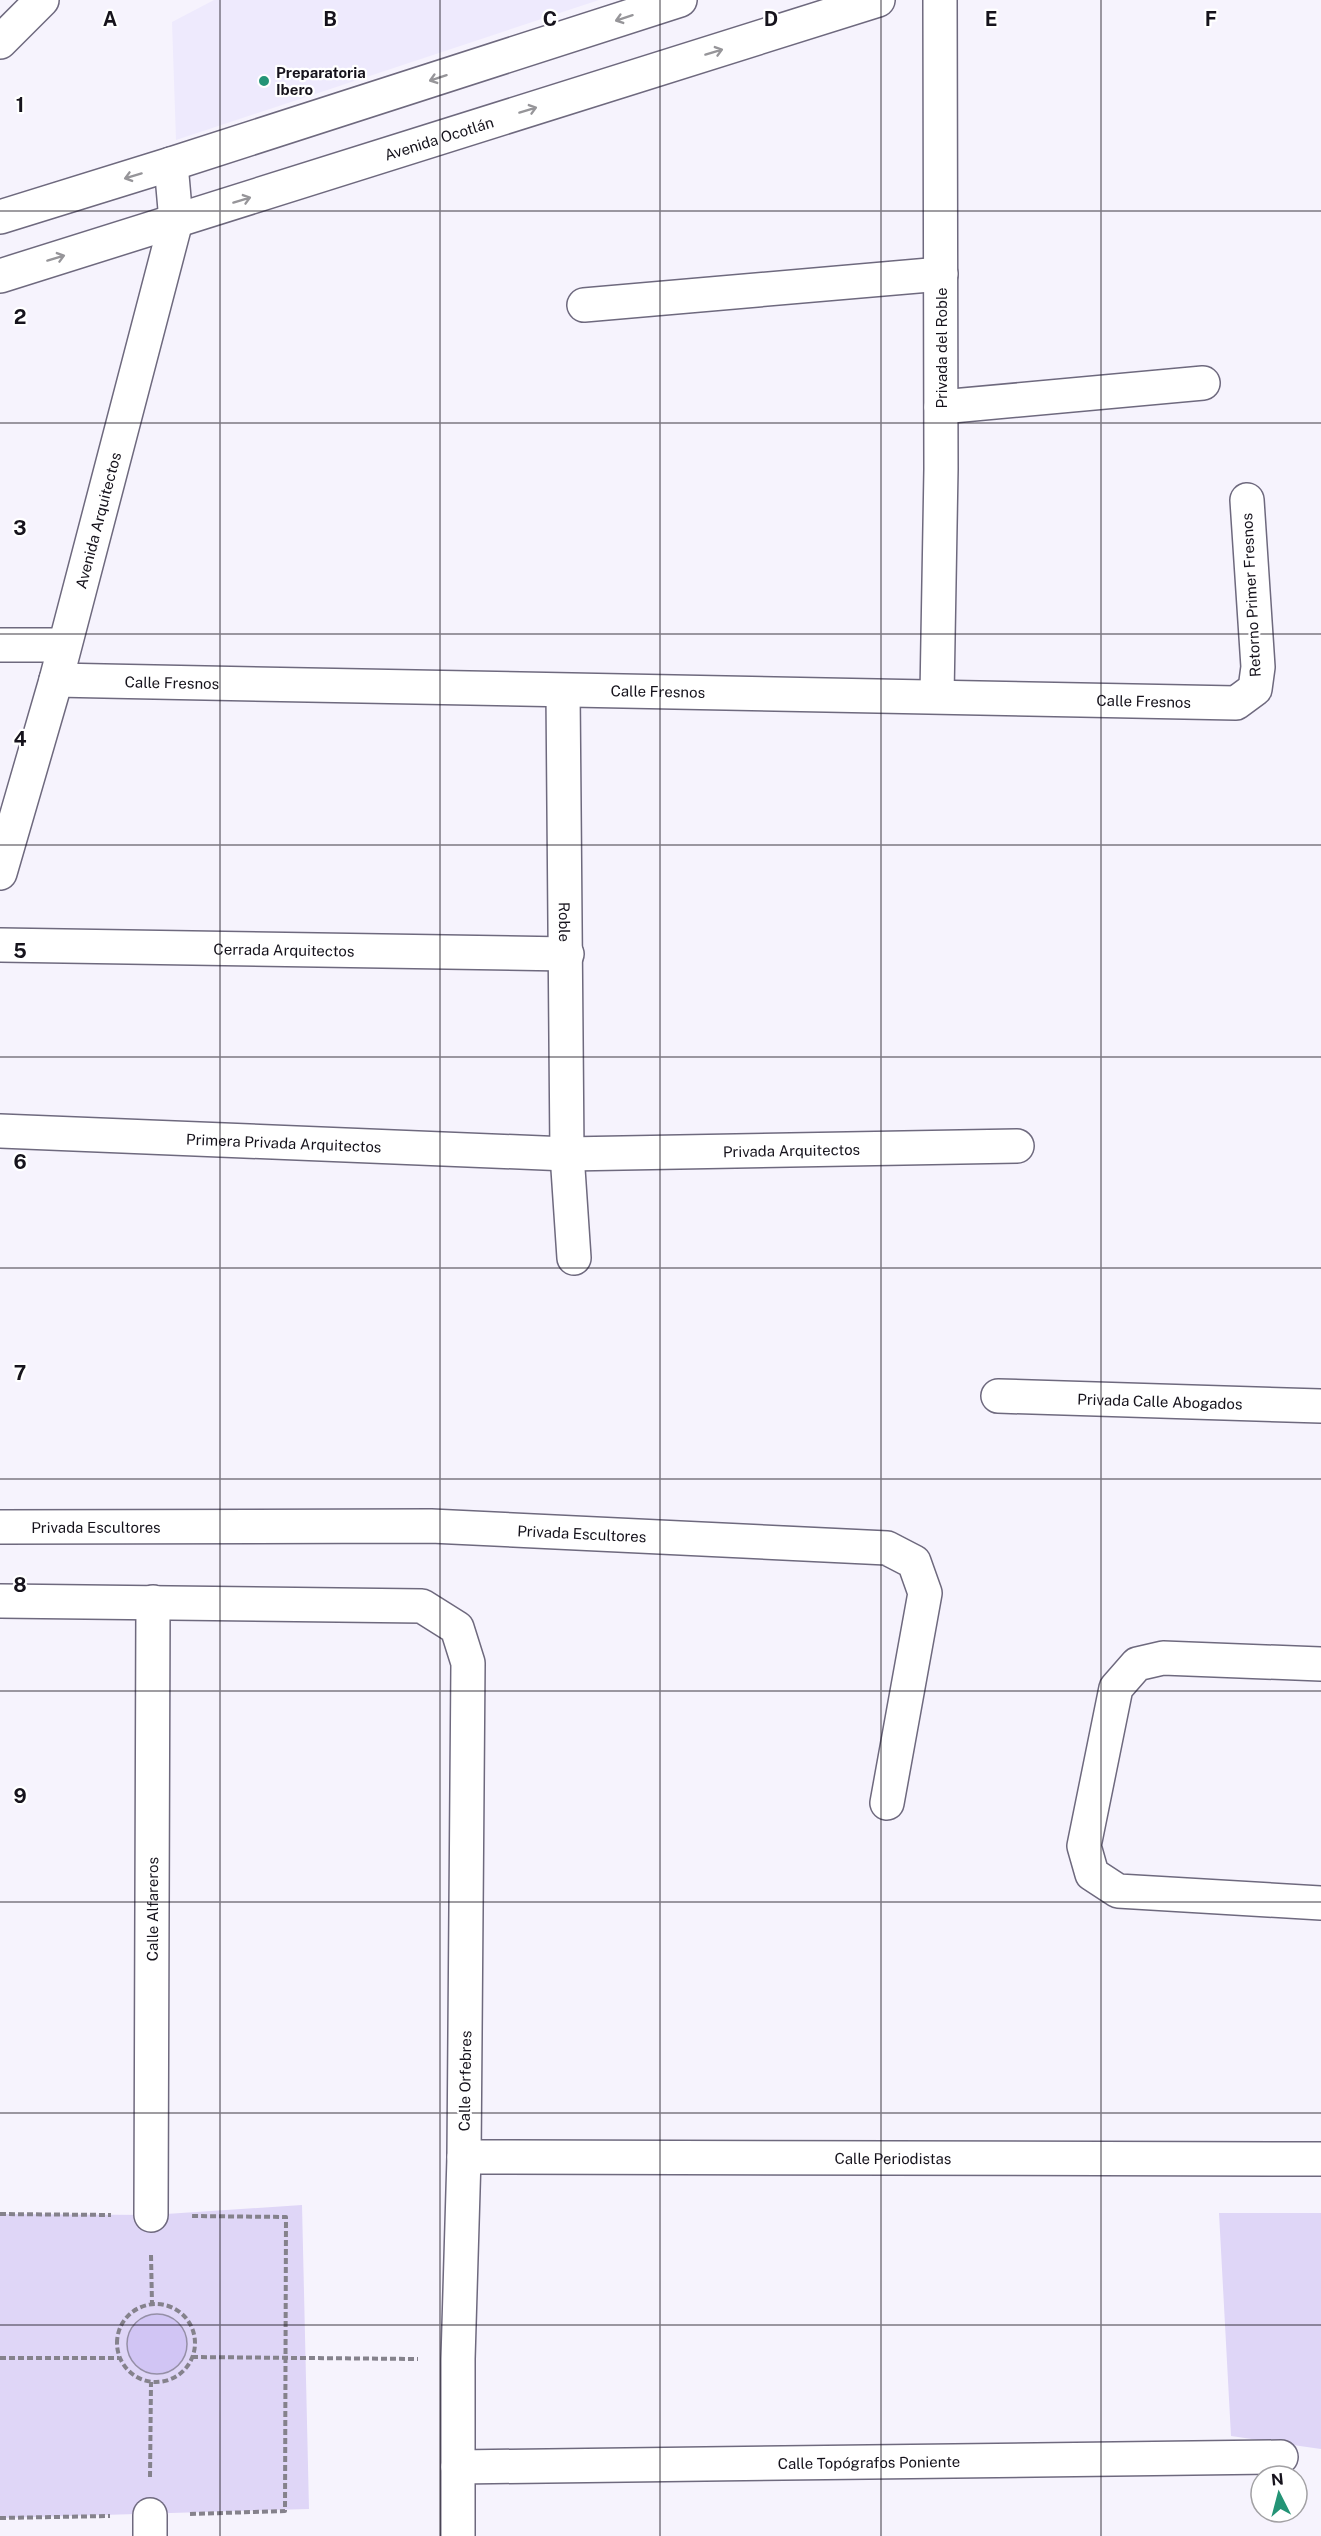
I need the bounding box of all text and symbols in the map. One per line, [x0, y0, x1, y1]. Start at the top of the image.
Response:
text: A [103, 7, 117, 31]
text: B [323, 7, 337, 31]
text: C [543, 7, 557, 31]
text: D [764, 7, 778, 31]
text: E [985, 7, 997, 31]
text: F [1205, 7, 1217, 31]
one-way arrow [615, 13, 634, 24]
one-way arrow [704, 45, 723, 56]
place label: Preparatoria Ibero [276, 64, 366, 98]
one-way arrow [429, 73, 448, 84]
marker: Preparatoria Ibero [257, 74, 271, 88]
text: 1 [16, 93, 24, 117]
one-way arrow [518, 104, 537, 115]
street label: Avenida Ocotlán [382, 113, 495, 163]
one-way arrow [124, 171, 143, 182]
one-way arrow [232, 194, 251, 205]
one-way arrow [46, 252, 65, 263]
street label: Privada del Roble [933, 287, 950, 409]
text: 2 [14, 305, 26, 329]
street label: Avenida Arquitectos [72, 450, 124, 590]
street label: Retorno Primer Fresnos [1238, 513, 1264, 677]
text: 3 [13, 516, 27, 540]
street label: Calle Fresnos [125, 673, 219, 692]
street label: Calle Fresnos [610, 682, 705, 700]
street label: Calle Fresnos [1096, 691, 1191, 710]
text: 4 [13, 727, 27, 751]
street label: Roble [556, 902, 574, 942]
text: 5 [13, 939, 27, 963]
street label: Cerrada Arquitectos [213, 940, 355, 959]
street label: Primera Privada Arquitectos [186, 1130, 382, 1155]
street label: Privada Arquitectos [723, 1140, 860, 1160]
text: 6 [13, 1150, 27, 1174]
text: 7 [14, 1361, 26, 1385]
street label: Privada Calle Abogados [1077, 1390, 1243, 1412]
street label: Privada Escultores [31, 1518, 161, 1535]
street label: Privada Escultores [517, 1522, 647, 1545]
text: 8 [13, 1573, 27, 1597]
text: 9 [13, 1784, 27, 1808]
street label: Calle Alfareros [143, 1857, 161, 1961]
street label: Calle Orfebres [456, 2030, 474, 2132]
street label: Calle Periodistas [835, 2149, 951, 2167]
street label: Calle Topógrafos Poniente [778, 2452, 960, 2472]
north arrow [1249, 2464, 1309, 2524]
text: N [1270, 2469, 1285, 2490]

